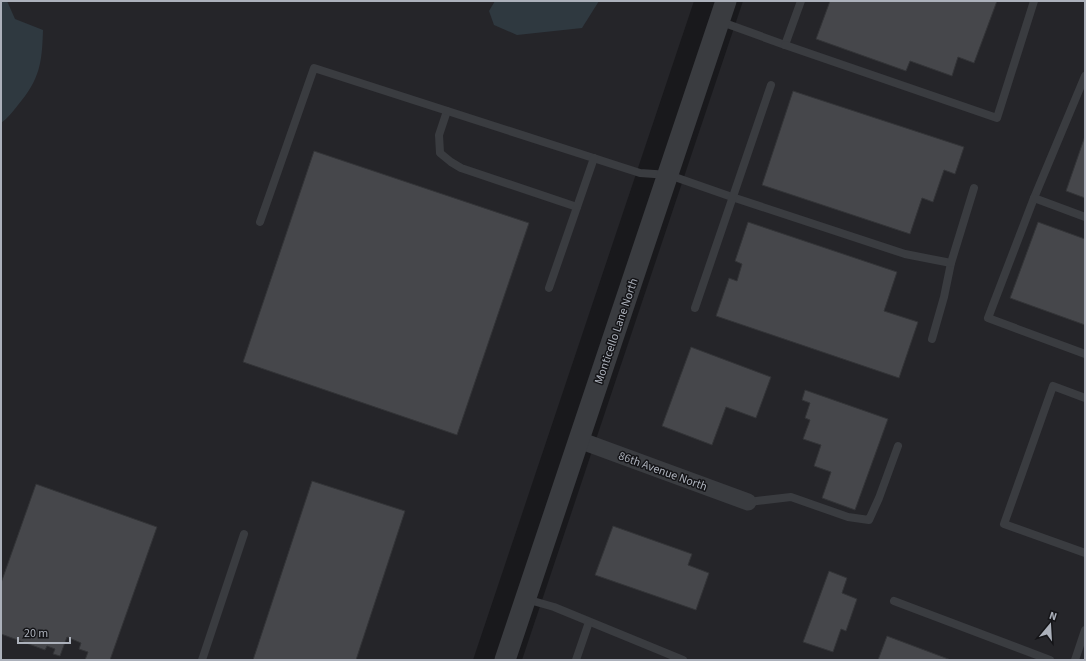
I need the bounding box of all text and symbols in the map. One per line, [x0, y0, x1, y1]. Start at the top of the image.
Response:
street label: Monticello Lane North [590, 276, 643, 386]
street label: 86th Avenue North [616, 448, 710, 495]
north arrow [1030, 605, 1070, 645]
text: N [1047, 608, 1059, 624]
scale bar [18, 619, 70, 645]
text: 20 m [24, 625, 48, 642]

